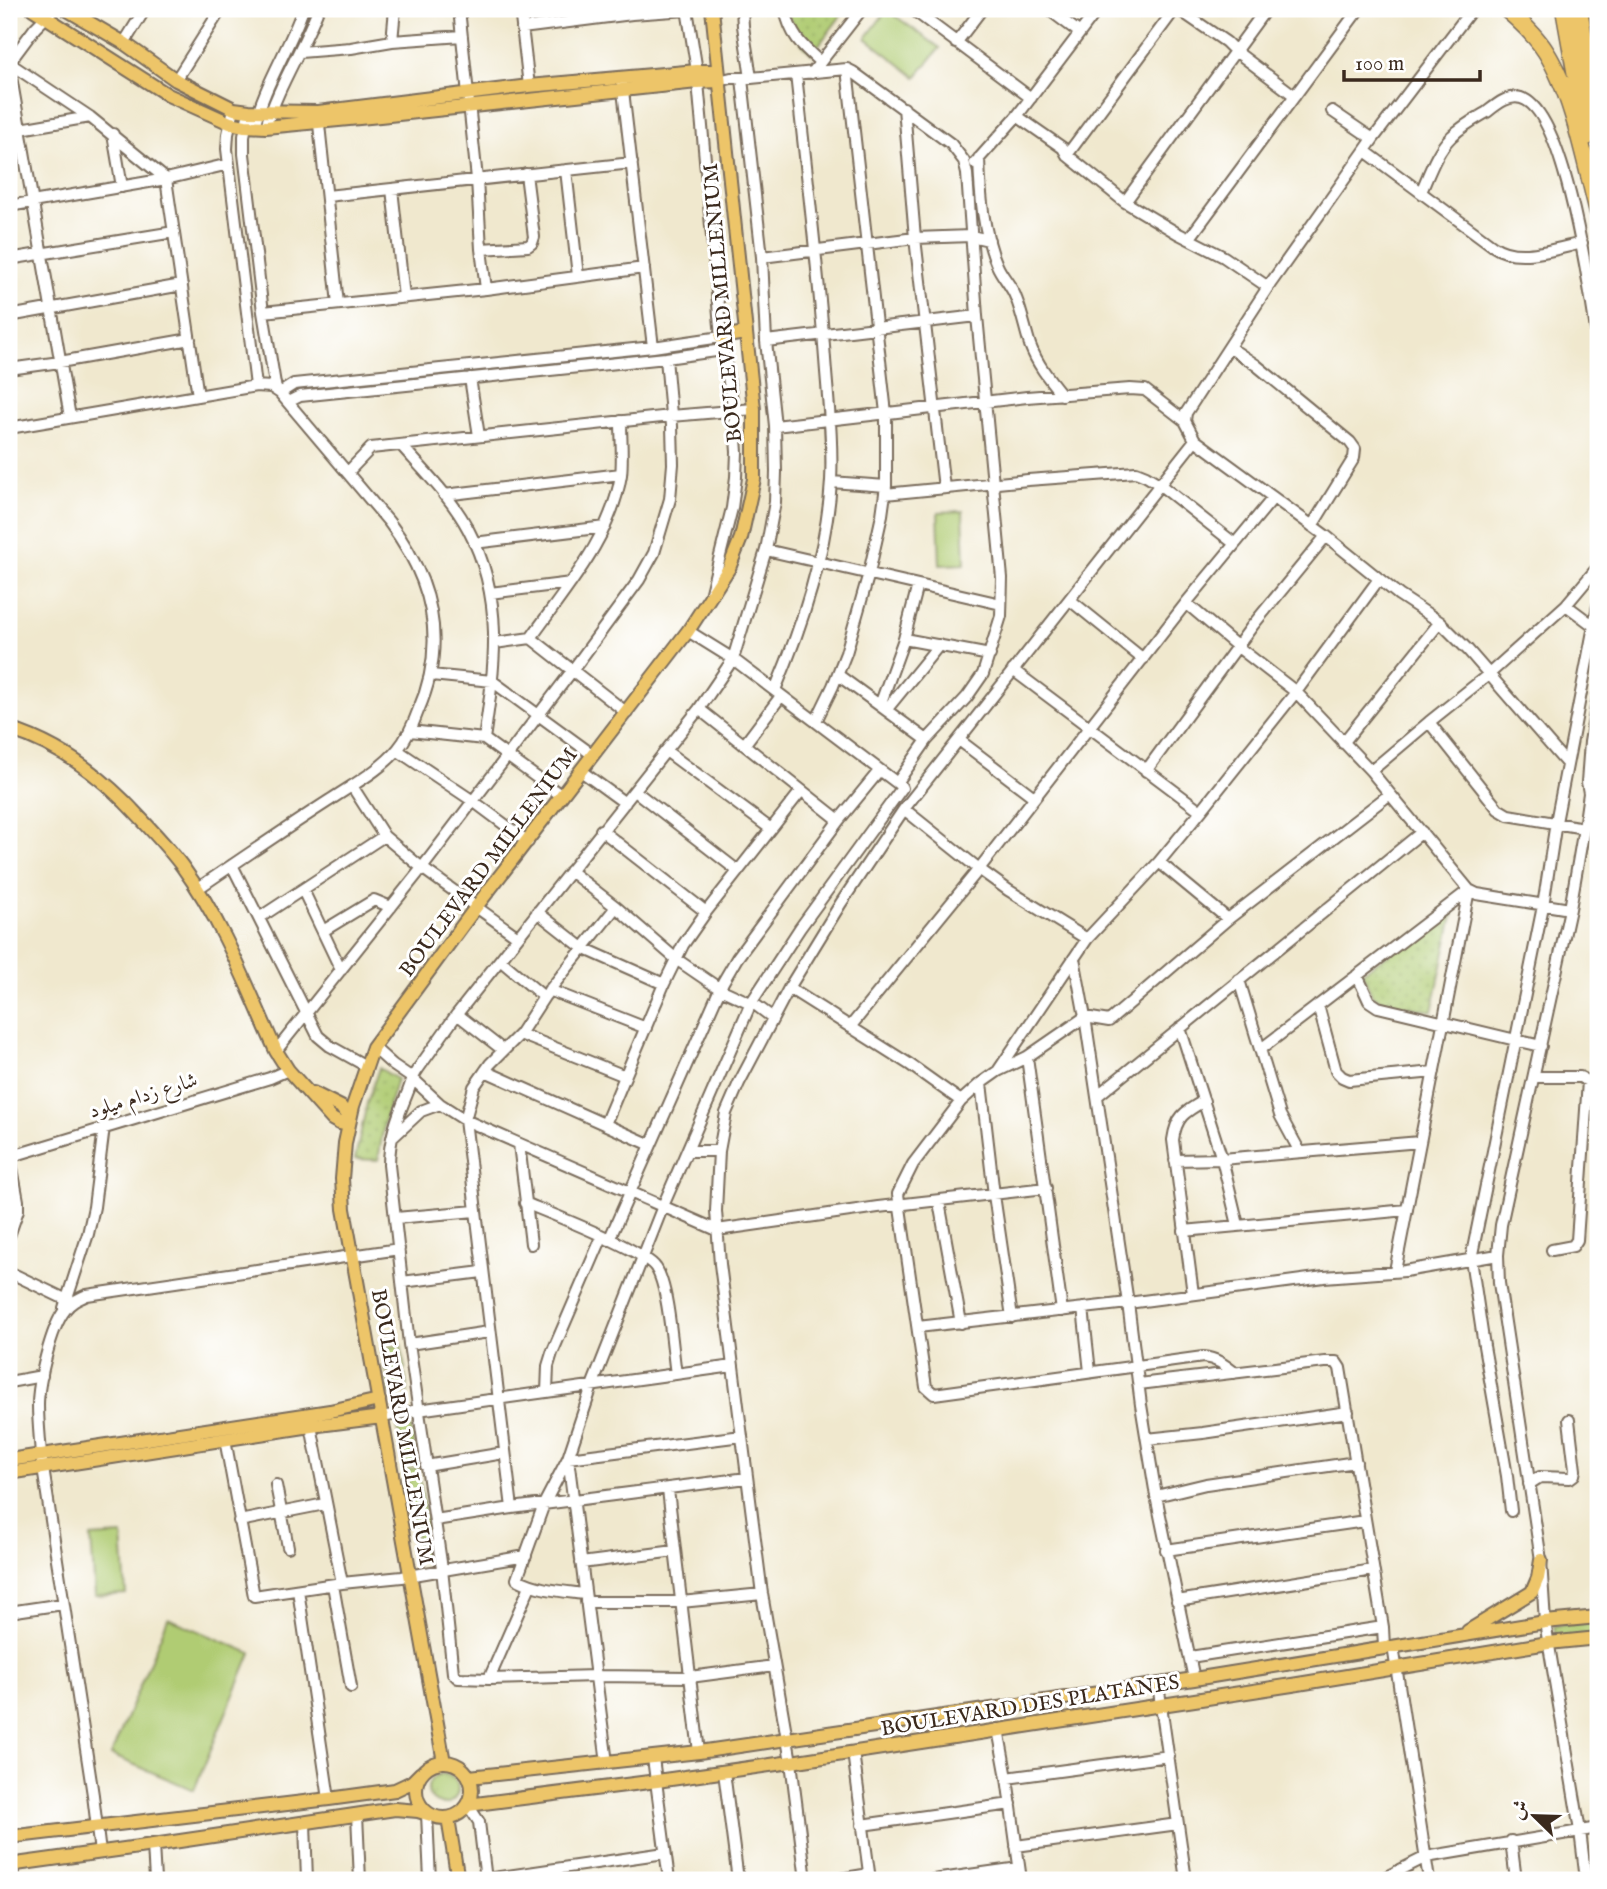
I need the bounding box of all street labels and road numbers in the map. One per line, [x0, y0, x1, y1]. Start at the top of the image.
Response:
street label: BOULEVARD MILLENIUM [698, 162, 749, 444]
street label: BOULEVARD MILLENIUM [394, 743, 584, 983]
street label: شارع زدام ميلود [86, 1067, 202, 1129]
street label: BOULEVARD MILLENIUM [364, 1287, 439, 1568]
street label: BOULEVARD DES PLATANES [879, 1670, 1182, 1743]

